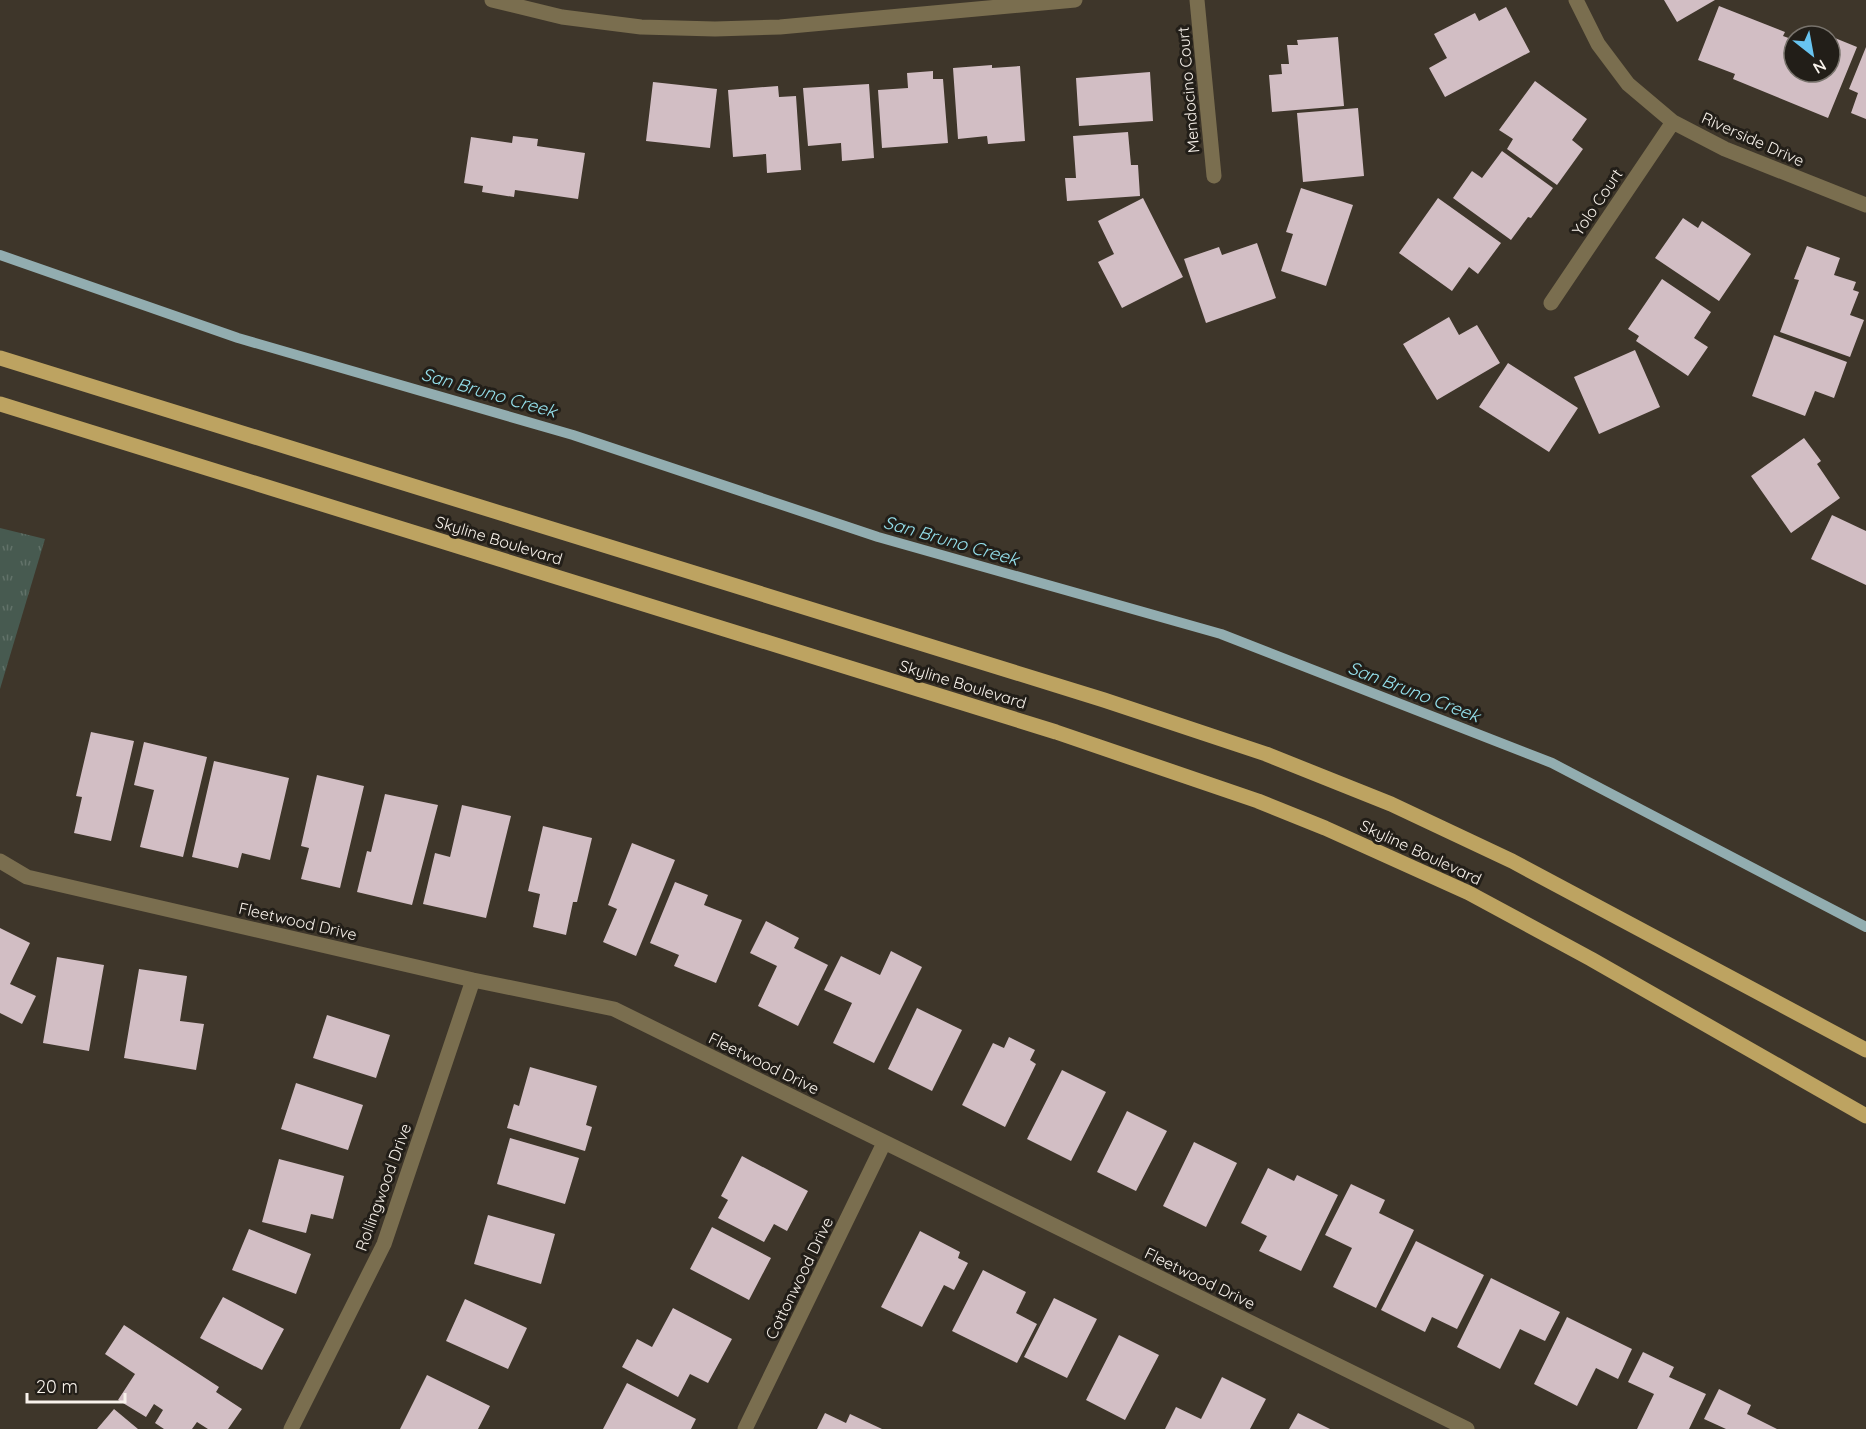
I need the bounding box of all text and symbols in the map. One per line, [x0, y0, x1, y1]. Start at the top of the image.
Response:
north arrow [1782, 24, 1842, 84]
street label: Mendocino Court [1173, 26, 1203, 154]
text: N [1810, 55, 1830, 78]
street label: Riverside Drive [1699, 107, 1807, 171]
street label: Yolo Court [1567, 165, 1627, 239]
water label: San Bruno Creek [419, 362, 561, 423]
water label: San Bruno Creek [881, 510, 1023, 571]
street label: Skyline Boulevard [433, 511, 565, 569]
street label: Skyline Boulevard [897, 655, 1029, 713]
water label: San Bruno Creek [1345, 656, 1485, 728]
street label: Skyline Boulevard [1357, 815, 1485, 889]
street label: Fleetwood Drive [237, 898, 359, 944]
street label: Fleetwood Drive [705, 1028, 823, 1098]
street label: Rollingwood Drive [351, 1120, 415, 1254]
street label: Cottonwood Drive [761, 1214, 837, 1342]
street label: Fleetwood Drive [1141, 1243, 1259, 1313]
scale bar [27, 1366, 124, 1404]
text: 20 m [36, 1375, 78, 1398]

